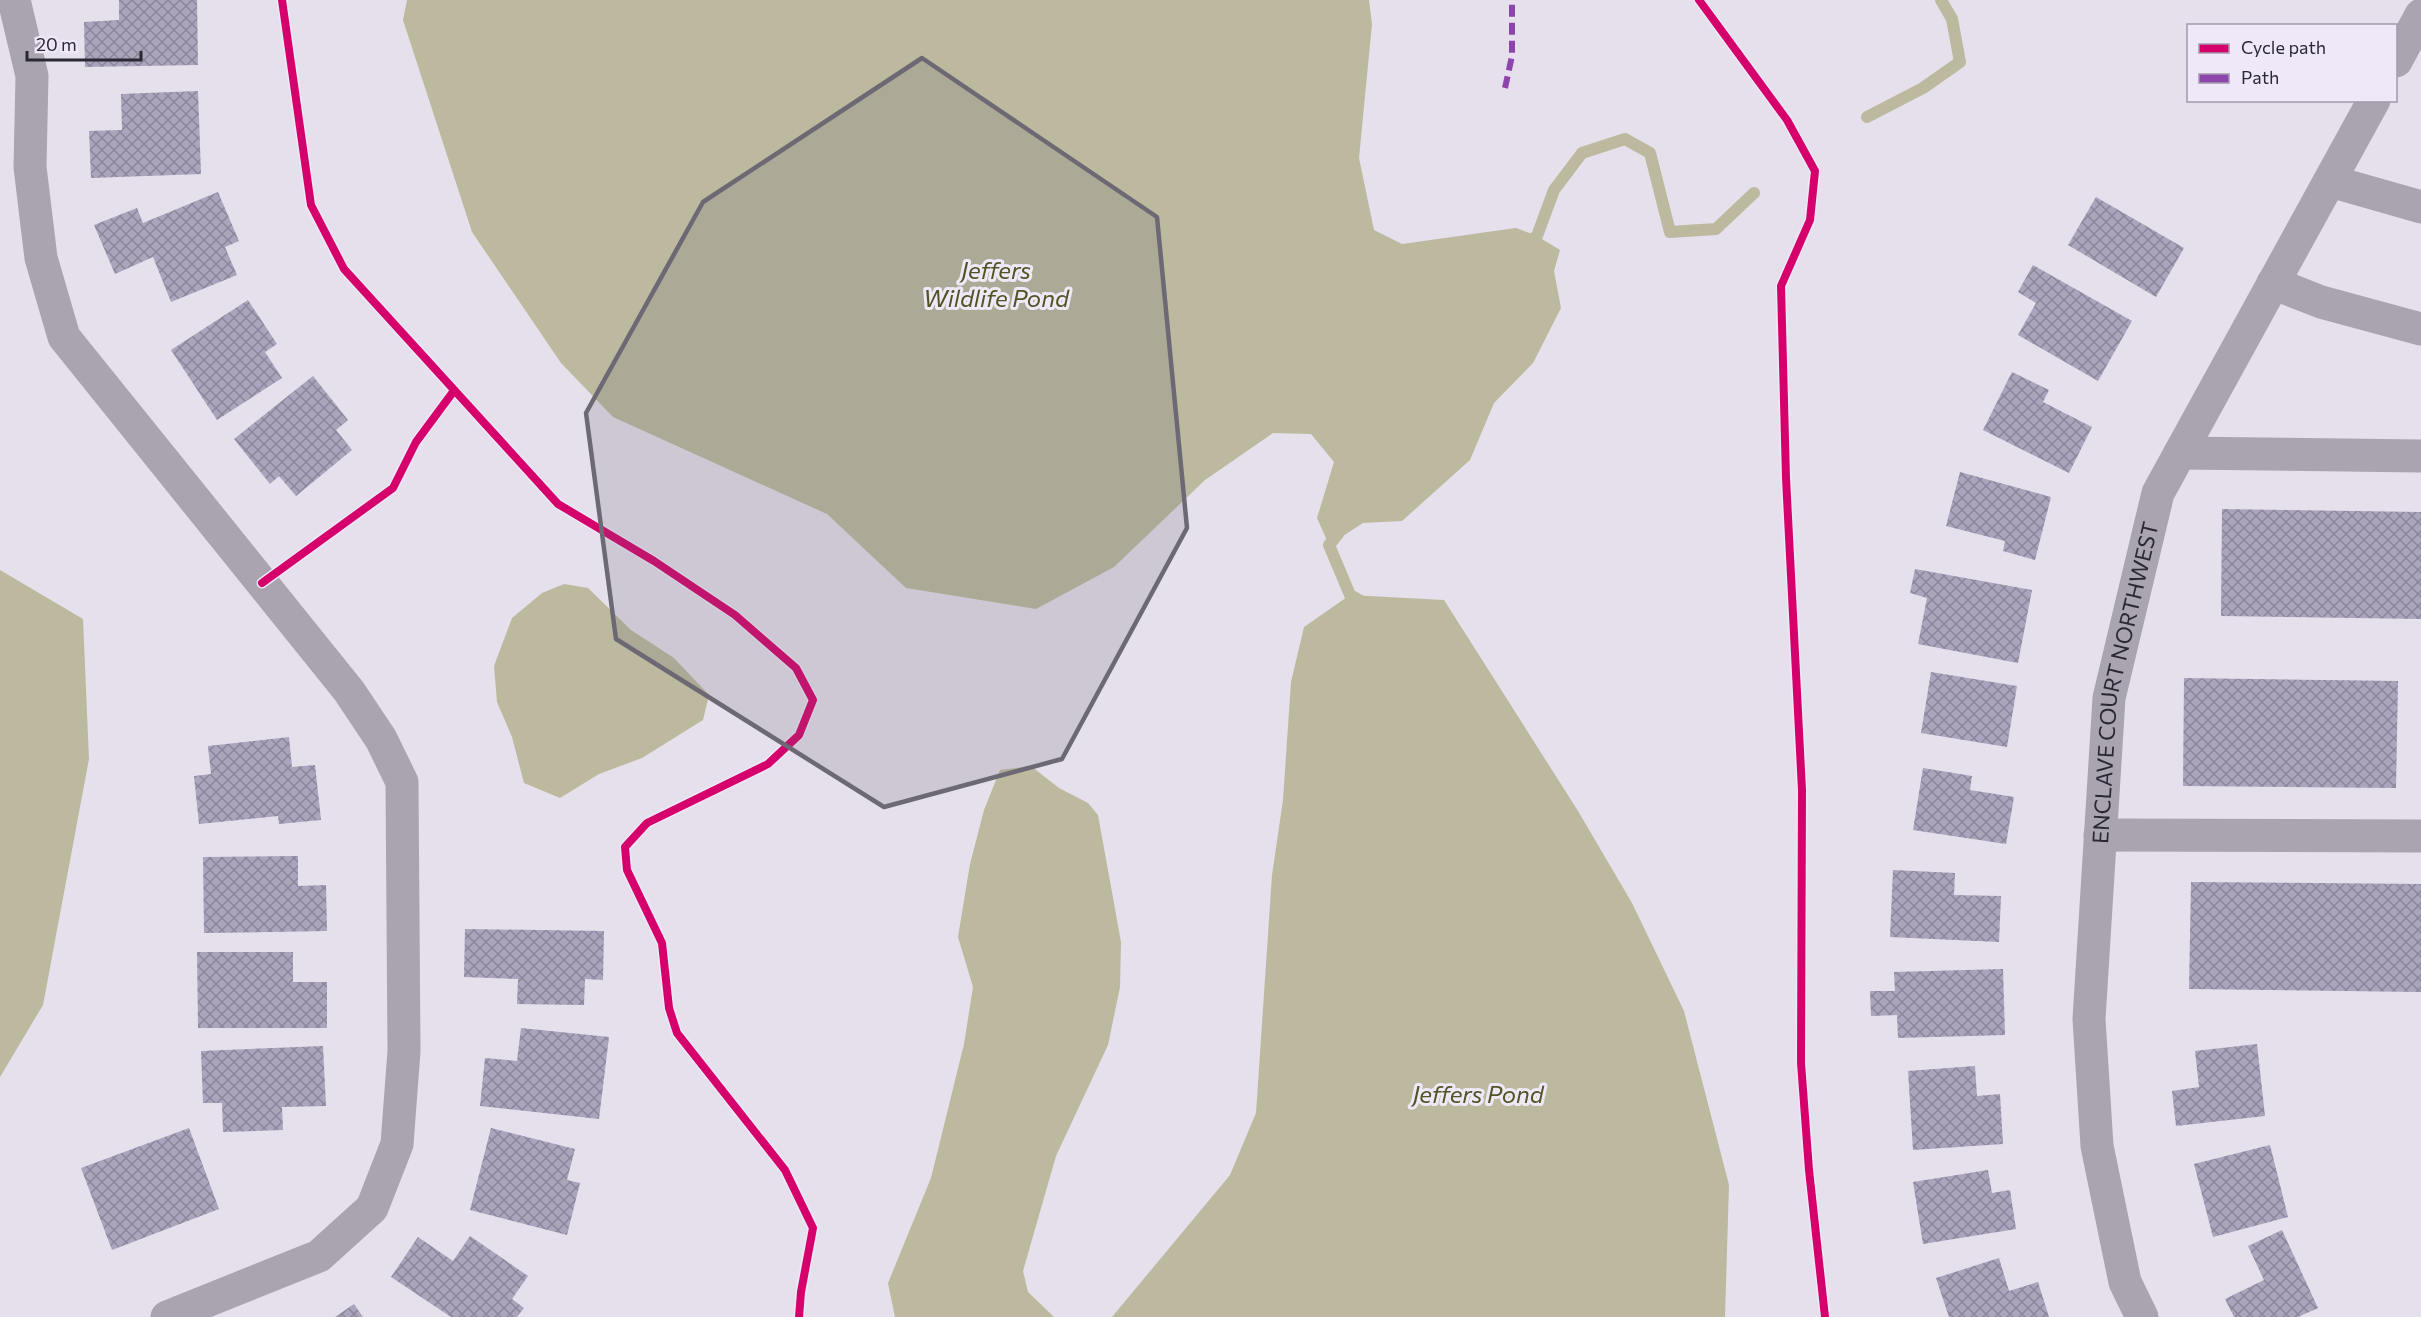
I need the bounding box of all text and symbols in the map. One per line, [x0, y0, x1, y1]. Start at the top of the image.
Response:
scale bar [27, 24, 141, 62]
legend [2187, 24, 2397, 102]
text: 20 m [36, 33, 77, 55]
text: Cycle path [2241, 36, 2326, 58]
text: Path [2241, 66, 2279, 88]
water label: Jeffers Wildlife Pond [923, 255, 1070, 312]
street label: ENCLAVE COURT NORTHWEST [2086, 519, 2164, 845]
water label: Jeffers Pond [1410, 1079, 1545, 1108]

